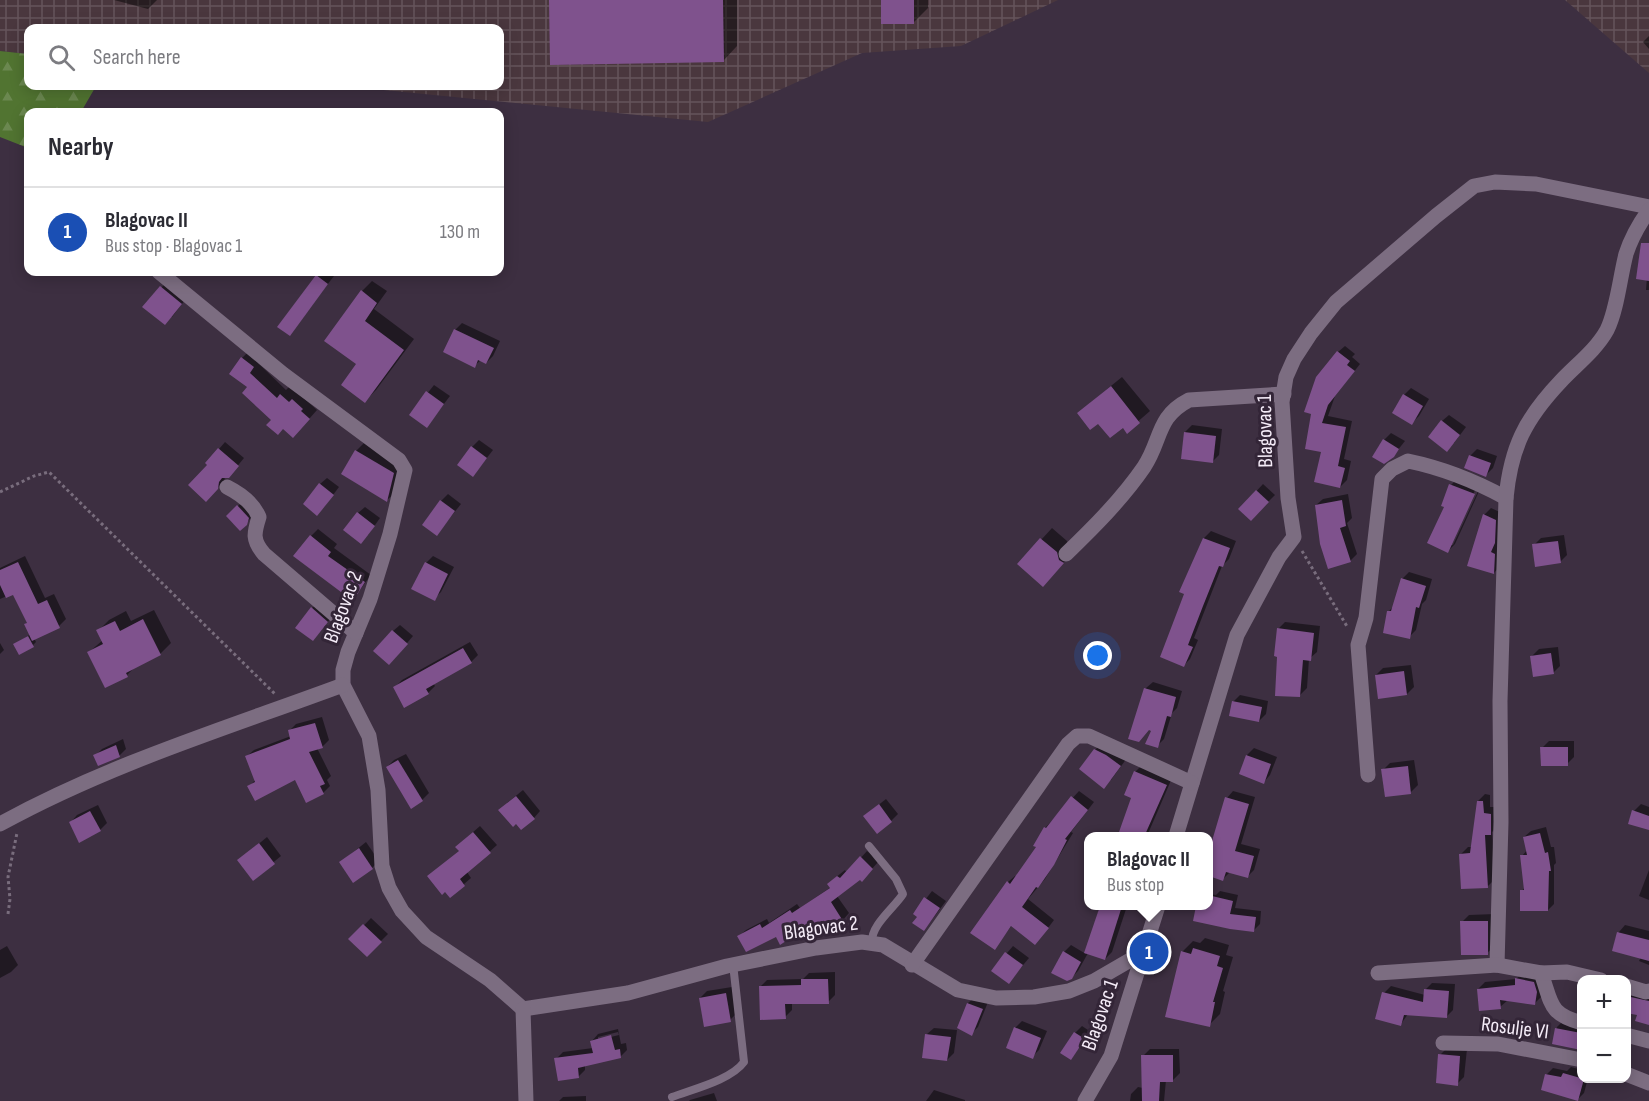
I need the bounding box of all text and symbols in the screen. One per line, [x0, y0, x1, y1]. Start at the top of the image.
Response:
search box [24, 24, 504, 90]
icon: search [45, 41, 78, 74]
text: Search here [93, 44, 180, 71]
text: Nearby [48, 132, 114, 163]
text: Blagovac II [105, 207, 188, 234]
text: 1 [64, 220, 71, 244]
text: 130 m [440, 220, 480, 244]
text: Bus stop · Blagovac 1 [105, 234, 242, 258]
street label: Blagovac 1 [1252, 394, 1278, 468]
street label: Blagovac 2 [319, 568, 367, 646]
your location [1083, 641, 1112, 670]
popup [1084, 832, 1213, 910]
text: Blagovac II [1107, 846, 1190, 873]
text: Bus stop [1107, 873, 1164, 897]
street label: Blagovac 2 [782, 910, 860, 946]
pin: 1 [1130, 930, 1168, 974]
map controls [1577, 975, 1631, 1083]
button: + [1577, 975, 1631, 1029]
street label: Blagovac 1 [1076, 976, 1124, 1054]
street label: Rosulje VI [1480, 1011, 1550, 1045]
button: − [1577, 1029, 1631, 1083]

